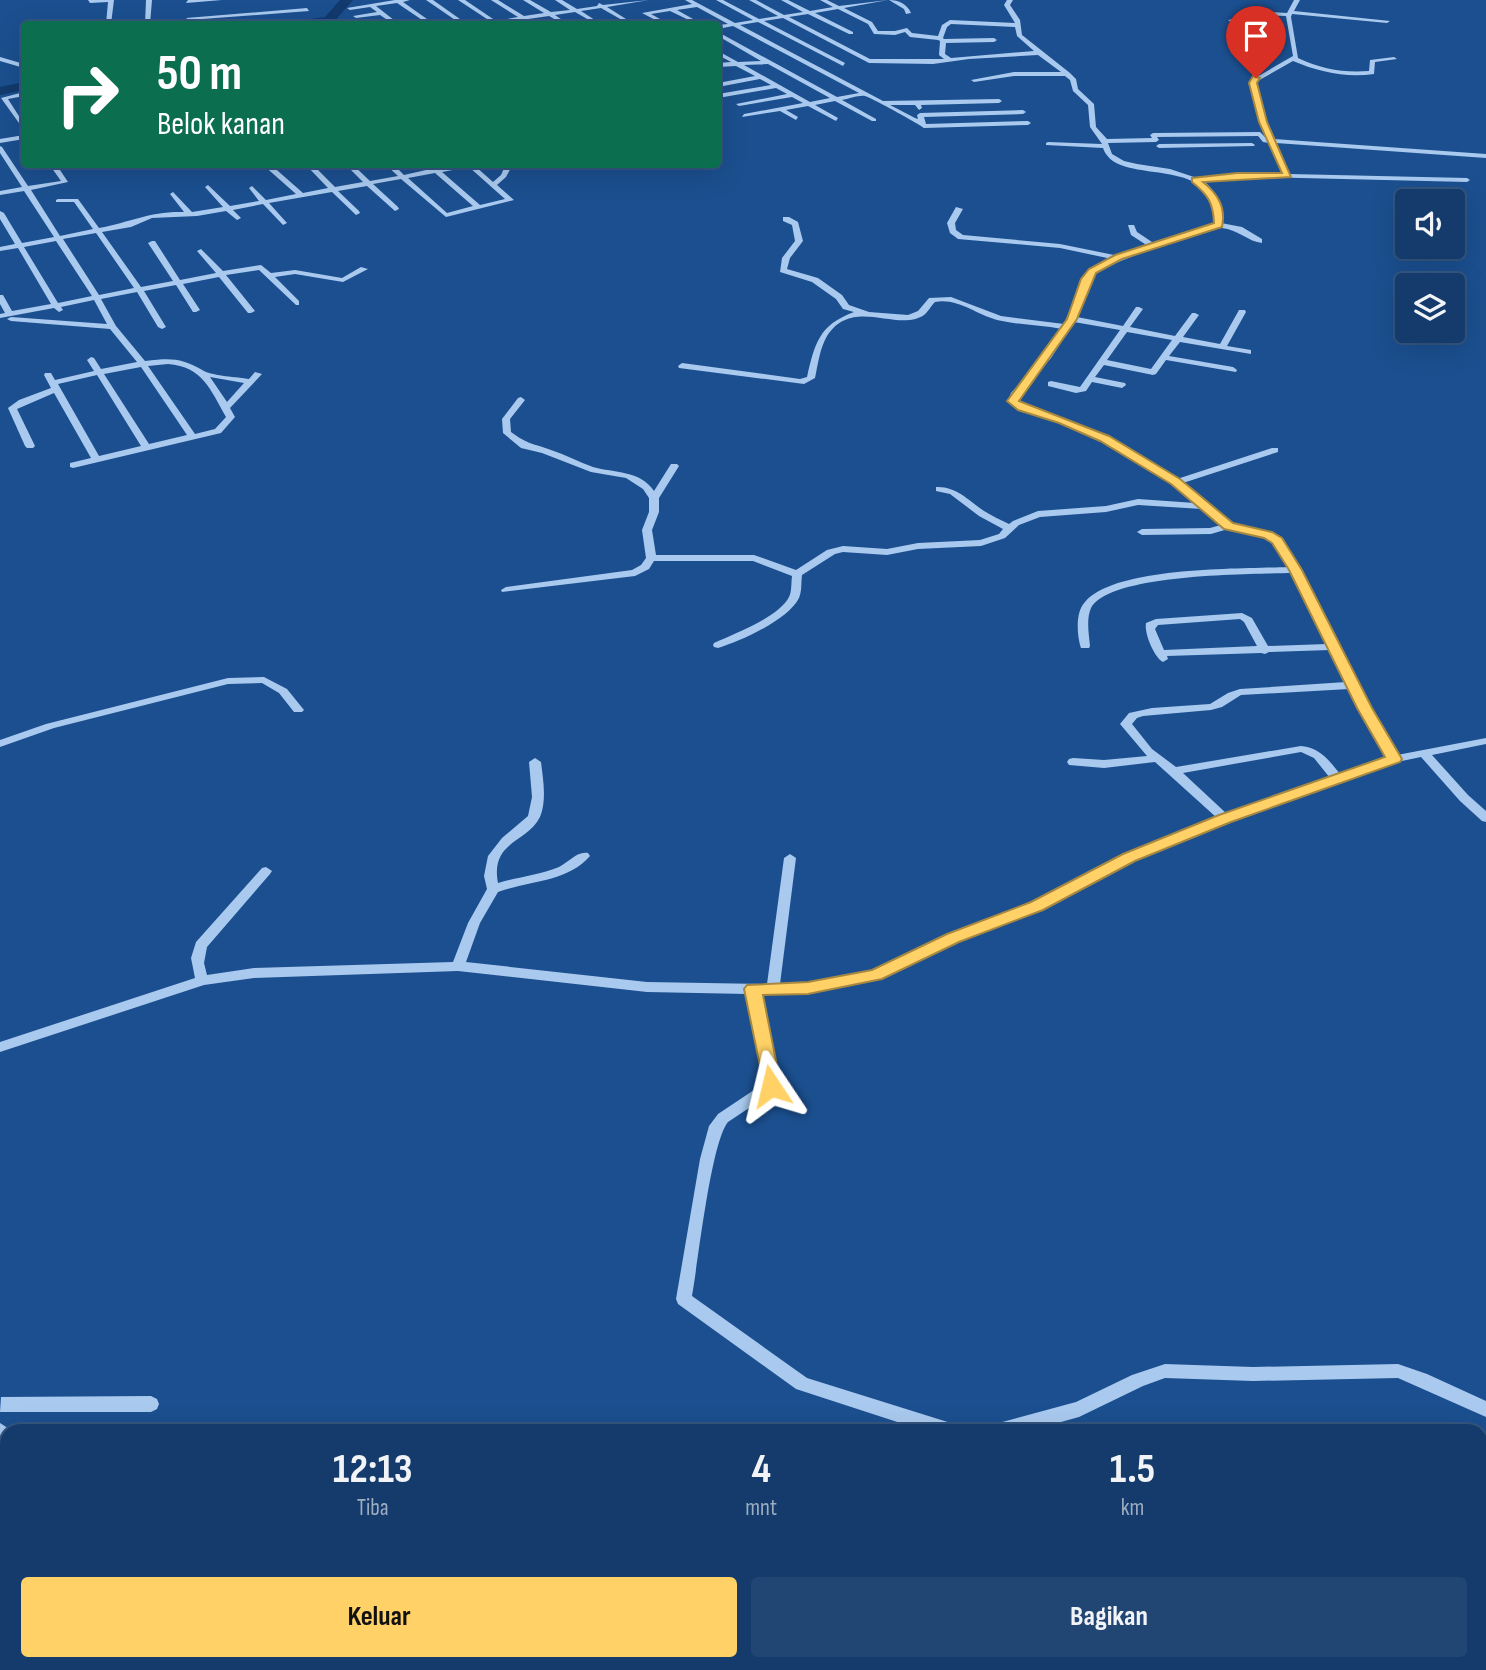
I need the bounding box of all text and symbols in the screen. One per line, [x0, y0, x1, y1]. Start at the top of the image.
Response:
pin [1226, 6, 1286, 78]
icon: arrive [1237, 17, 1275, 55]
text: 50 m [157, 45, 242, 104]
icon: right [42, 49, 133, 140]
text: Belok kanan [157, 105, 285, 144]
map controls [1395, 189, 1465, 343]
button: sound [1395, 189, 1465, 259]
button: layers [1395, 273, 1465, 343]
position arrow [734, 1049, 808, 1123]
text: 12:13 [333, 1444, 413, 1495]
text: 4 [751, 1444, 771, 1495]
text: 1.5 [1110, 1444, 1155, 1495]
text: Tiba [357, 1494, 389, 1522]
text: mnt [745, 1494, 777, 1522]
text: km [1121, 1494, 1144, 1522]
button: Keluar [21, 1577, 737, 1657]
button: Bagikan [751, 1577, 1467, 1657]

